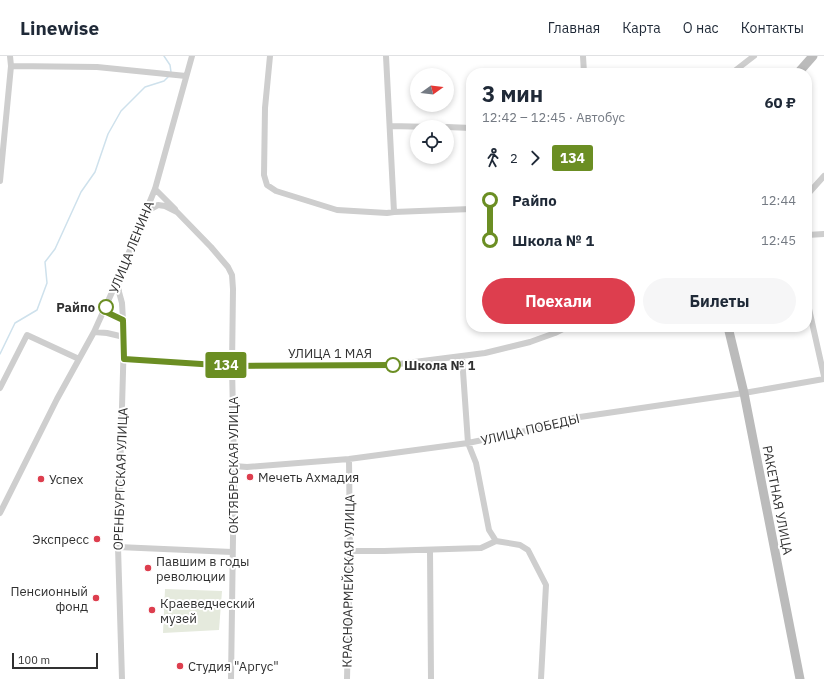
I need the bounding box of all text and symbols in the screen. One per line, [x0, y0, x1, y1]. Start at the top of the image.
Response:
text: Linewise [20, 16, 99, 40]
text: Главная [548, 19, 600, 37]
text: Карта [622, 19, 661, 37]
text: О нас [683, 19, 719, 37]
text: Контакты [741, 19, 804, 37]
north arrow [410, 68, 454, 112]
map controls [410, 68, 454, 164]
text: 3 мин [482, 79, 543, 108]
text: 60 ₽ [765, 93, 796, 112]
text: 12:42 – 12:45 · Автобус [482, 109, 625, 126]
button: locate [410, 120, 454, 164]
icon: walk [482, 147, 504, 169]
icon: forward [524, 147, 546, 169]
text: 134 [560, 149, 585, 167]
text: 2 [510, 150, 518, 167]
text: Райпо [512, 191, 557, 210]
text: 12:44 [761, 192, 796, 209]
street label: УЛИЦА ЛЕНИНА [105, 198, 158, 296]
text: Школа № 1 [512, 231, 594, 250]
text: 12:45 [761, 232, 796, 249]
button: Поехали [482, 278, 635, 324]
button: Билеты [643, 278, 796, 324]
place label: Райпо [56, 299, 95, 316]
marker: Райпо [98, 299, 114, 315]
street label: УЛИЦА 1 МАЯ [288, 345, 372, 362]
line badge: 134 [203, 352, 249, 378]
text: 134 [213, 356, 239, 374]
marker: Школа № 1 [385, 357, 401, 373]
place label: Школа № 1 [404, 357, 475, 374]
street label: ОКТЯБРЬСКАЯ УЛИЦА [225, 396, 242, 534]
street label: ОРЕНБУРГСКАЯ УЛИЦА [110, 407, 132, 551]
street label: УЛИЦА ПОБЕДЫ [479, 410, 581, 449]
street label: РАКЕТНАЯ УЛИЦА [759, 444, 797, 557]
place label: Мечеть Ахмадия [258, 469, 359, 486]
place label: Успех [49, 471, 84, 488]
marker: Мечеть Ахмадия [245, 472, 255, 482]
marker: Успех [36, 474, 46, 484]
street label: КРАСНОАРМЕЙСКАЯ УЛИЦА [338, 494, 359, 668]
place label: Экспресс [32, 531, 89, 548]
marker: Экспресс [92, 534, 102, 544]
place label: Павшим в годы революции [156, 553, 250, 585]
marker: Павшим в годы революции [143, 563, 153, 573]
place label: Пенсионный фонд [10, 583, 88, 615]
marker: Пенсионный фонд [91, 593, 101, 603]
place label: Краеведческий музей [160, 595, 255, 627]
marker: Краеведческий музей [147, 605, 157, 615]
scale bar [12, 651, 98, 670]
text: 100 m [18, 653, 50, 667]
place label: Студия "Аргус" [188, 658, 279, 675]
marker: Студия "Аргус" [175, 661, 185, 671]

